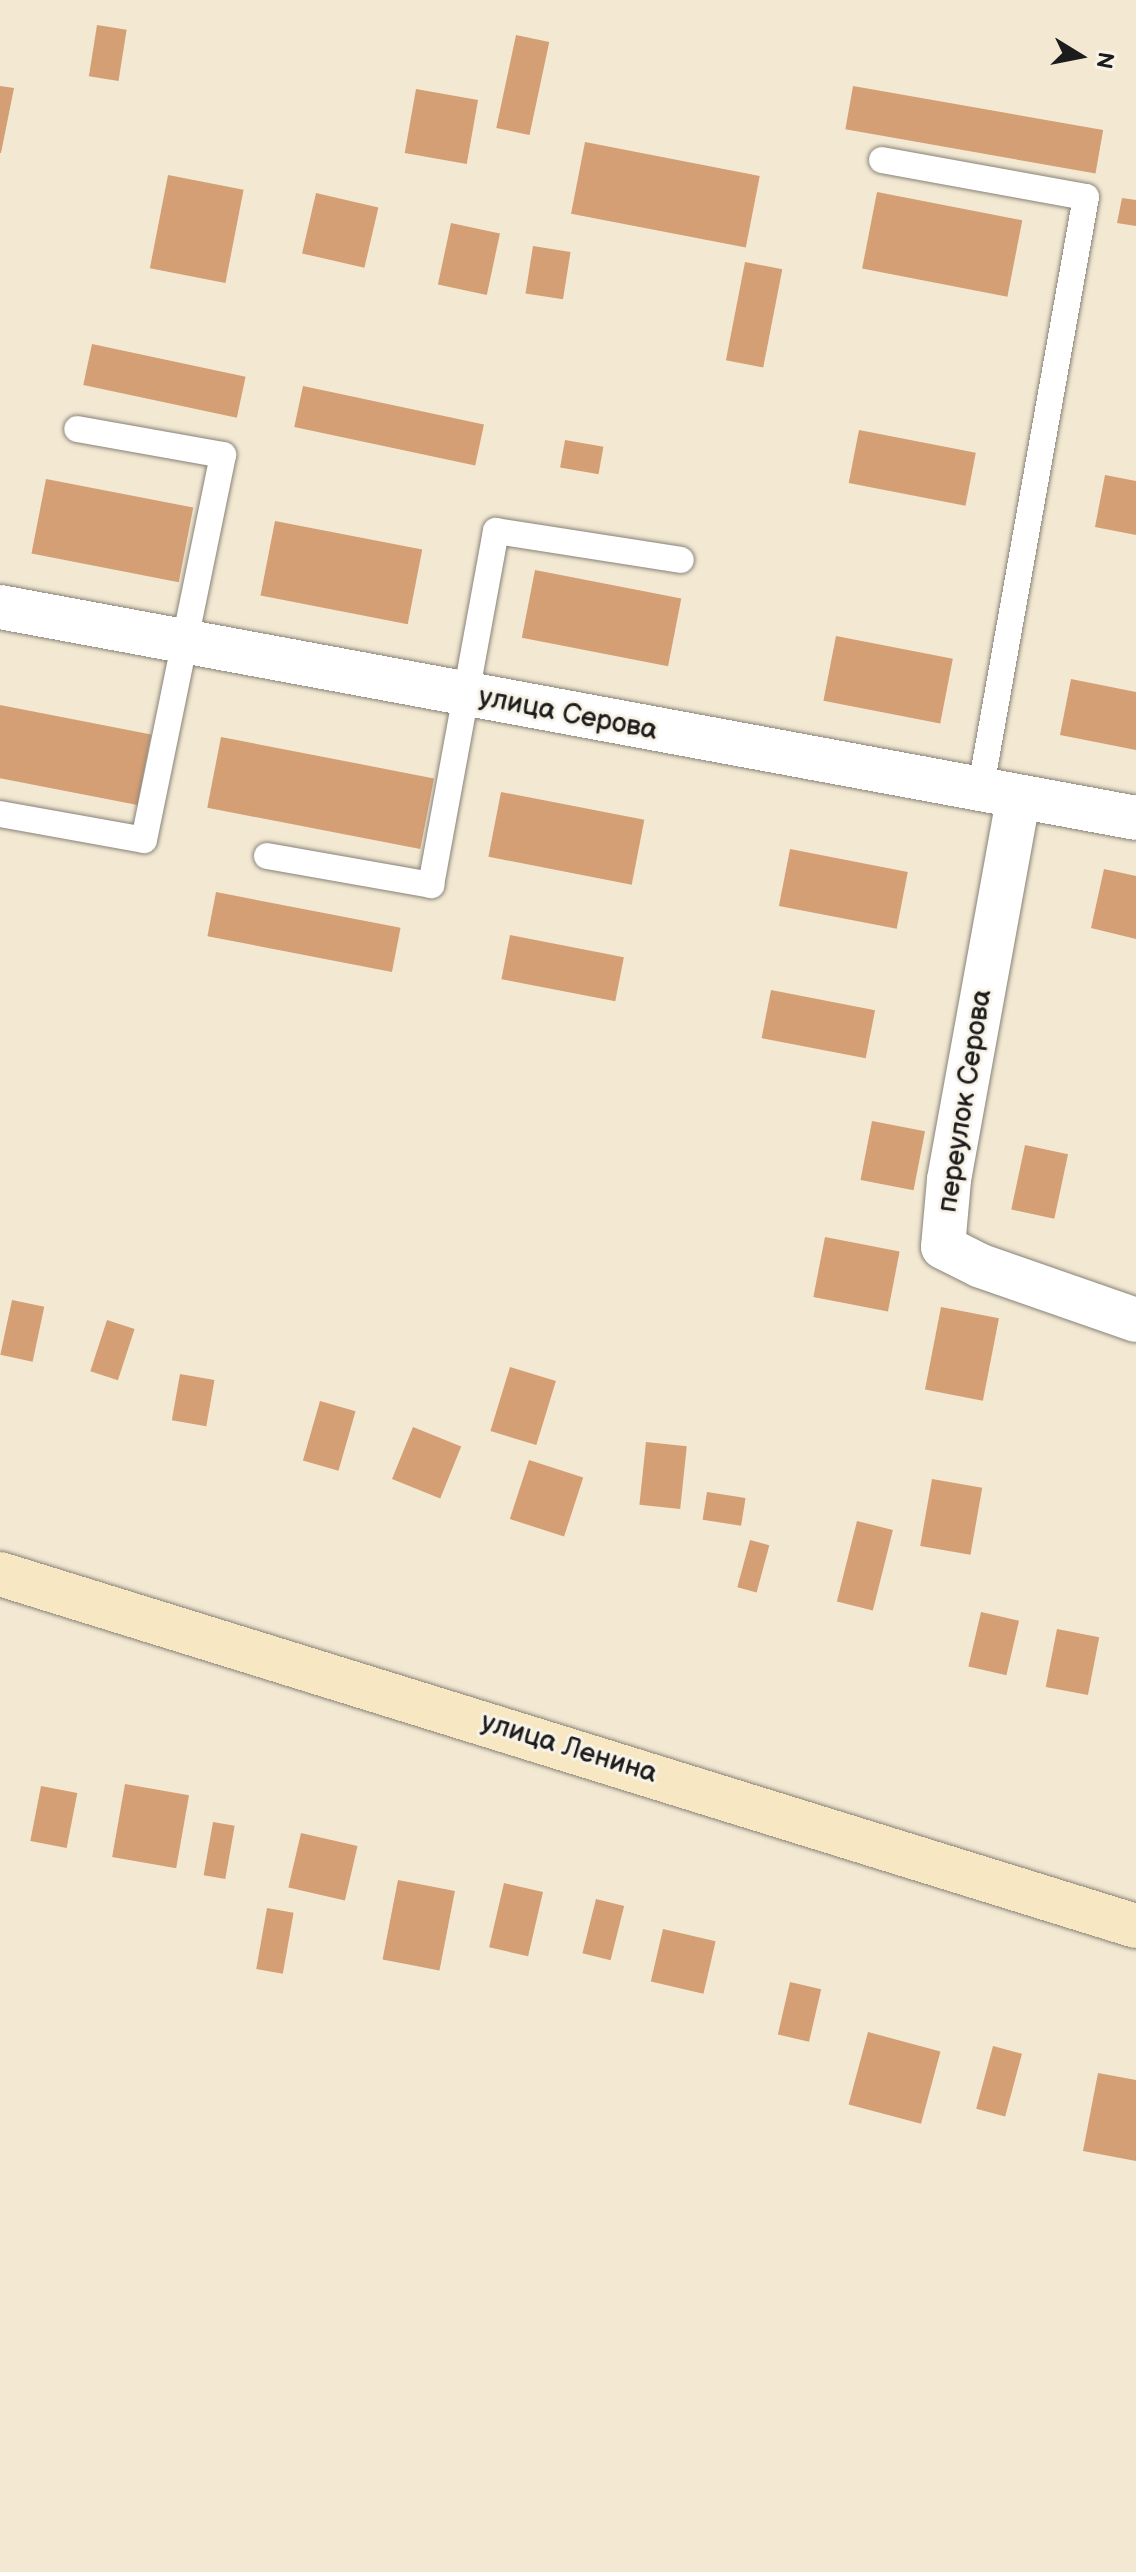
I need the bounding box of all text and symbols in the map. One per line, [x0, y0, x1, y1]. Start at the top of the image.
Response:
north arrow [1040, 16, 1120, 96]
text: N [1089, 50, 1119, 71]
street label: улица Серова [476, 680, 660, 748]
street label: переулок Серова [931, 987, 999, 1215]
street label: улица Ленина [477, 1705, 661, 1791]

